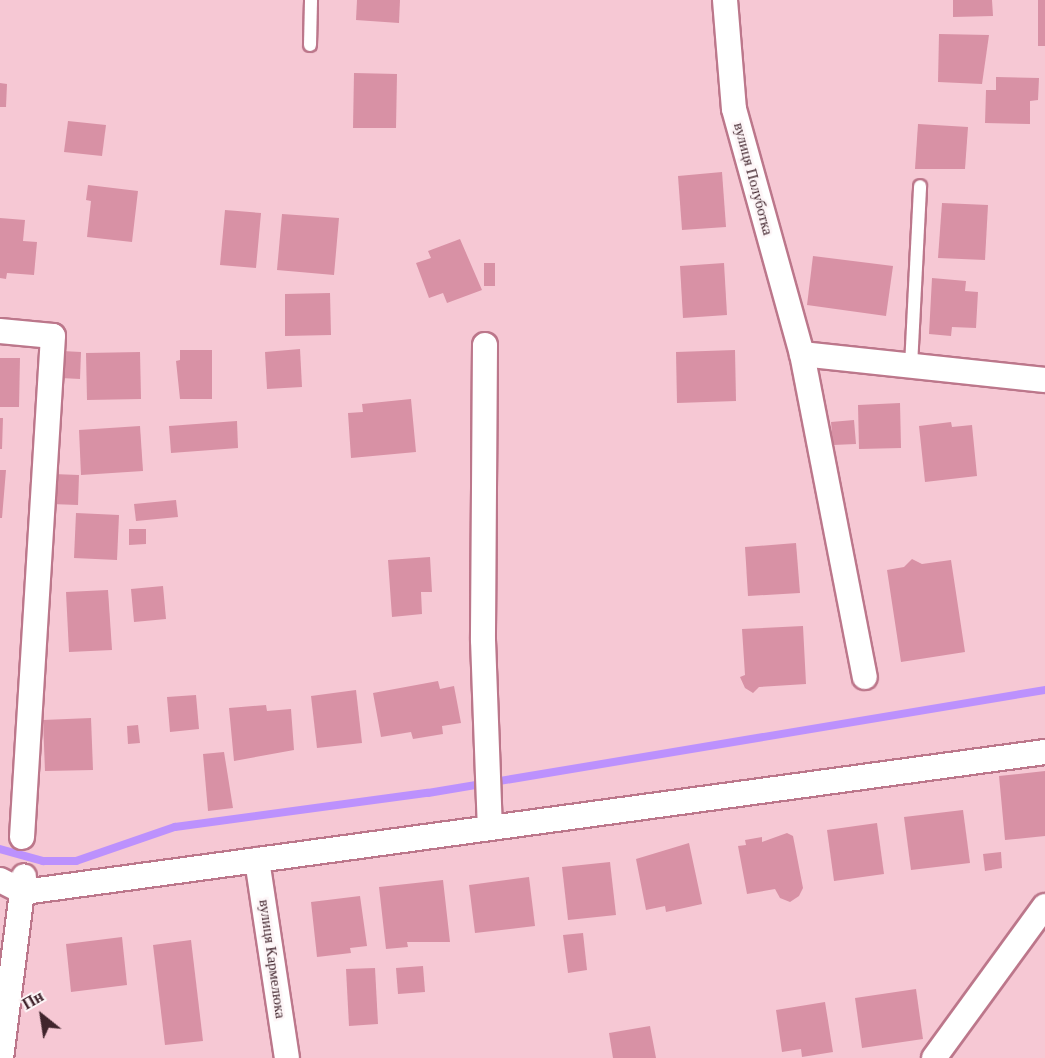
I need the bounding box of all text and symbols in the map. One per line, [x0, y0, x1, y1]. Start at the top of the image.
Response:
street label: вулиця Полуботка [729, 121, 777, 237]
street label: вулиця Кармелюка [255, 898, 289, 1020]
north arrow [12, 986, 72, 1046]
text: Пн [19, 987, 46, 1013]

